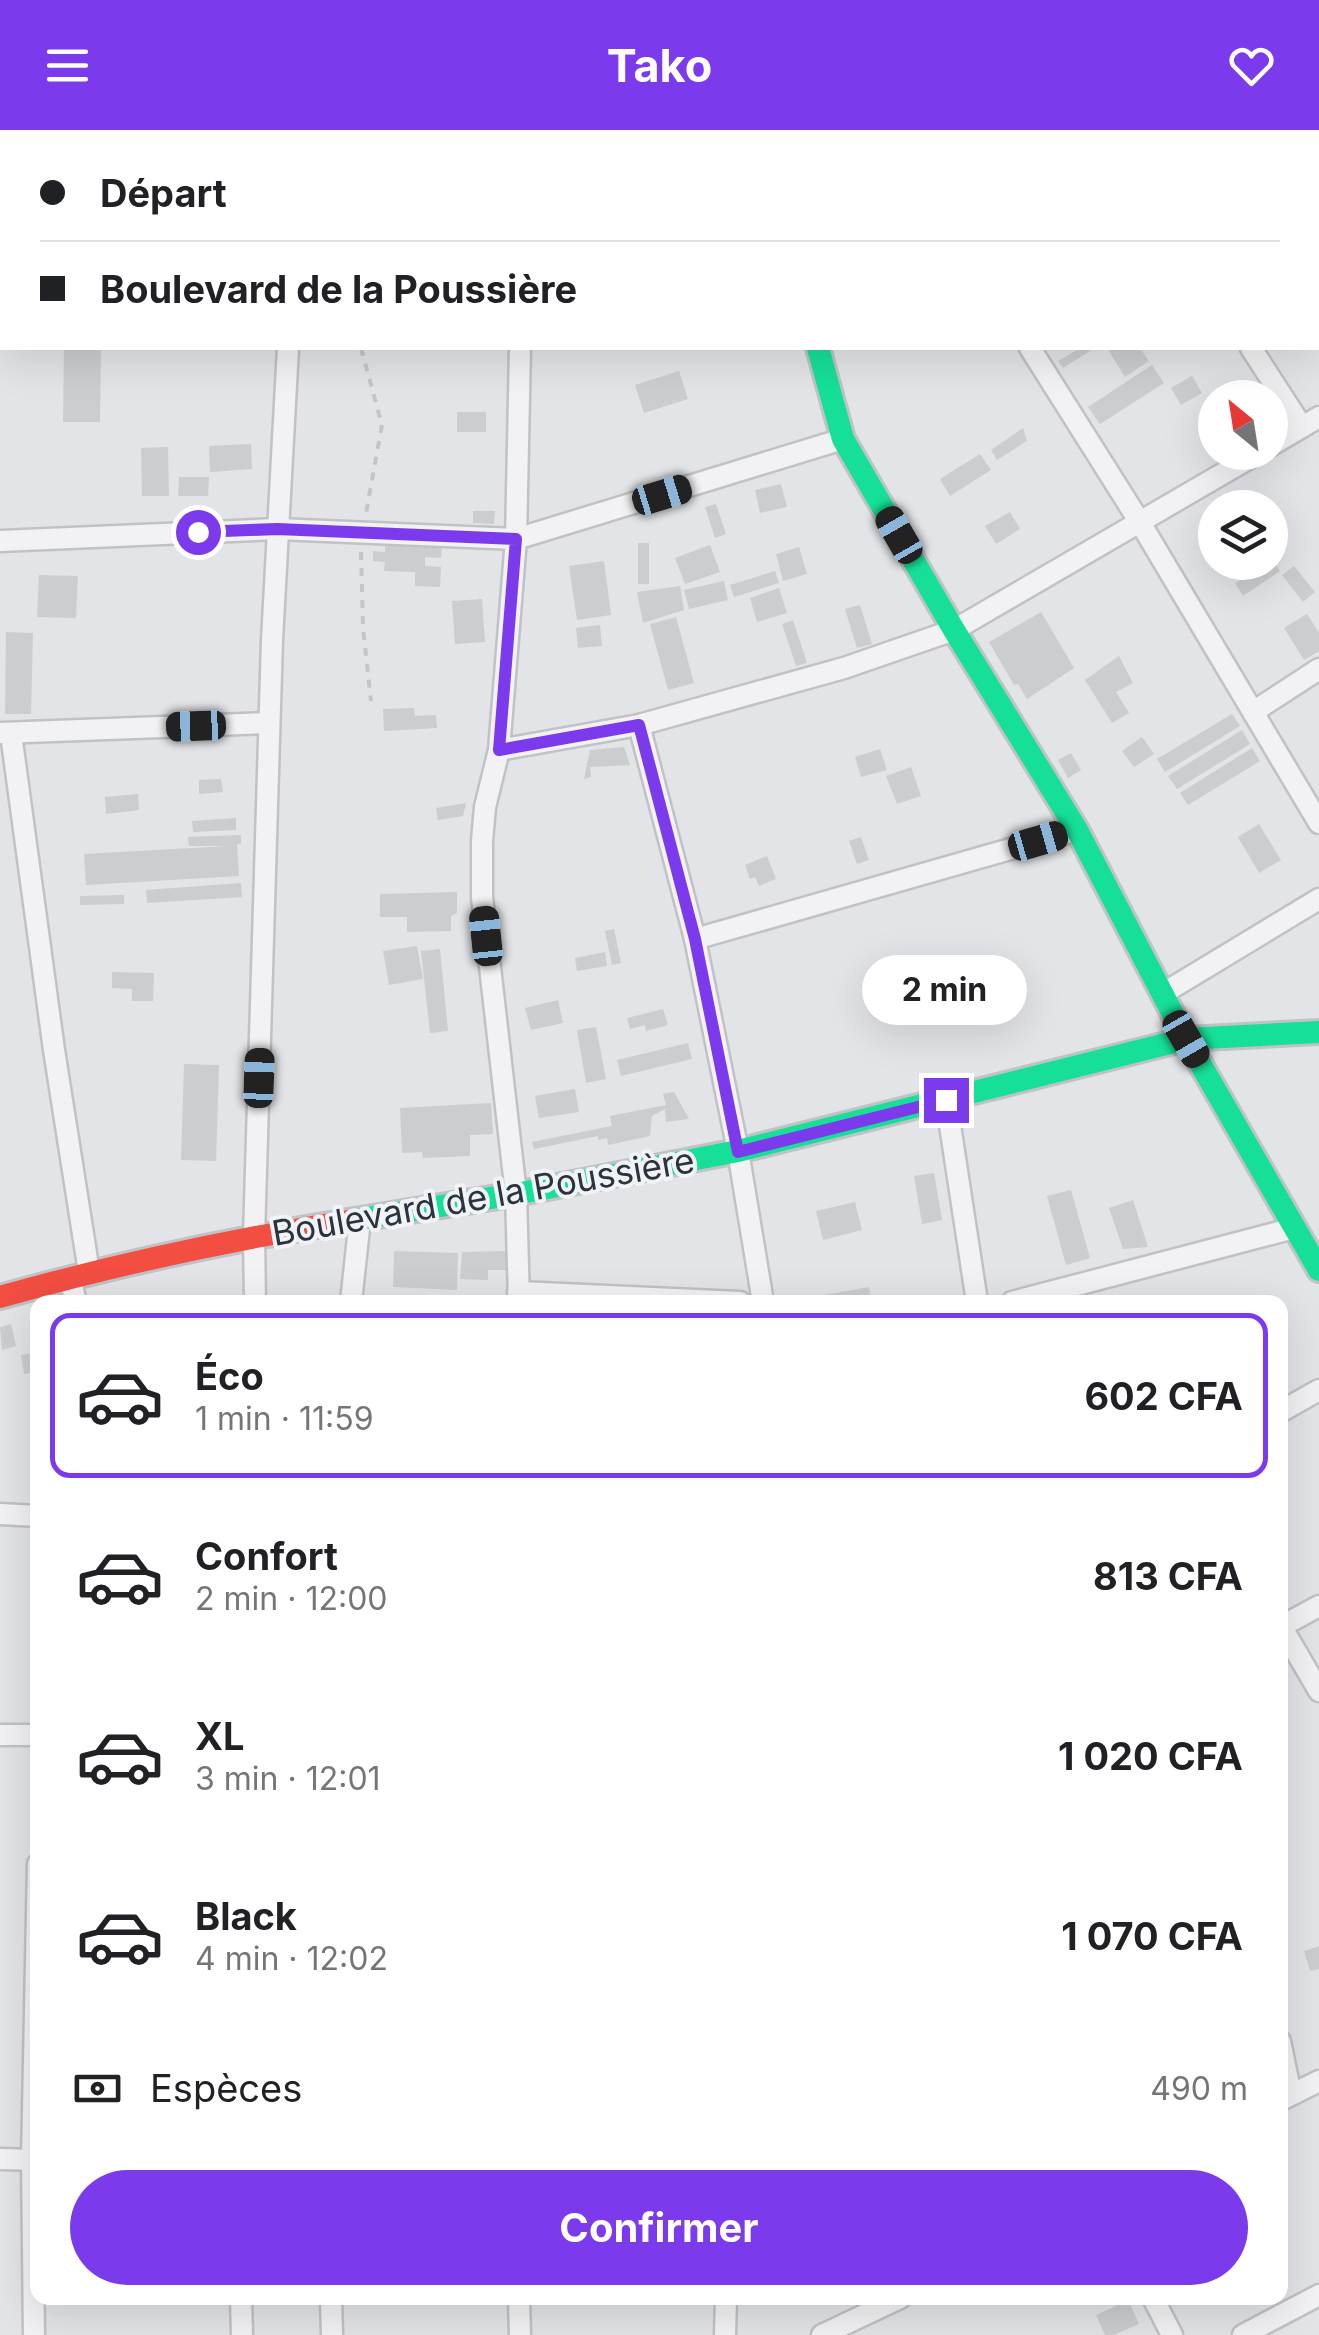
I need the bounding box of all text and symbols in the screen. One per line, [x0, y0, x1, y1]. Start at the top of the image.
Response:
icon: menu [40, 38, 95, 93]
text: Tako [607, 38, 712, 93]
icon: heart [1224, 38, 1279, 93]
text: Départ [100, 170, 227, 216]
text: Boulevard de la Poussière [100, 266, 577, 312]
north arrow [1198, 380, 1288, 470]
map controls [1198, 380, 1288, 580]
car [629, 472, 695, 518]
button: layers [1198, 490, 1288, 580]
car [871, 502, 927, 568]
route start [176, 510, 221, 555]
car [165, 710, 227, 742]
car [1005, 818, 1071, 864]
car [468, 905, 504, 967]
callout: 2 min [864, 955, 1028, 1025]
text: 2 min [902, 970, 987, 1009]
car [1158, 1006, 1214, 1072]
car [243, 1047, 275, 1109]
route end [924, 1078, 969, 1123]
street label: Boulevard de la Poussière [269, 1138, 697, 1254]
icon: car [75, 1351, 165, 1441]
text: Éco [195, 1353, 264, 1399]
text: 602 CFA [1084, 1373, 1243, 1419]
text: 1 min · 11:59 [195, 1399, 373, 1438]
icon: car [75, 1531, 165, 1621]
text: Confort [195, 1533, 338, 1579]
text: 813 CFA [1093, 1553, 1243, 1599]
text: 2 min · 12:00 [195, 1579, 388, 1618]
icon: car [75, 1711, 165, 1801]
text: XL [195, 1713, 245, 1759]
text: 1 020 CFA [1058, 1733, 1243, 1779]
text: 3 min · 12:01 [195, 1759, 381, 1798]
icon: car [75, 1891, 165, 1981]
text: Black [195, 1893, 297, 1939]
text: 1 070 CFA [1061, 1913, 1243, 1959]
text: 4 min · 12:02 [195, 1939, 388, 1978]
icon: cash [70, 2061, 125, 2116]
text: Espèces [150, 2065, 302, 2111]
text: 490 m [1150, 2069, 1248, 2108]
button: Confirmer [70, 2170, 1248, 2285]

